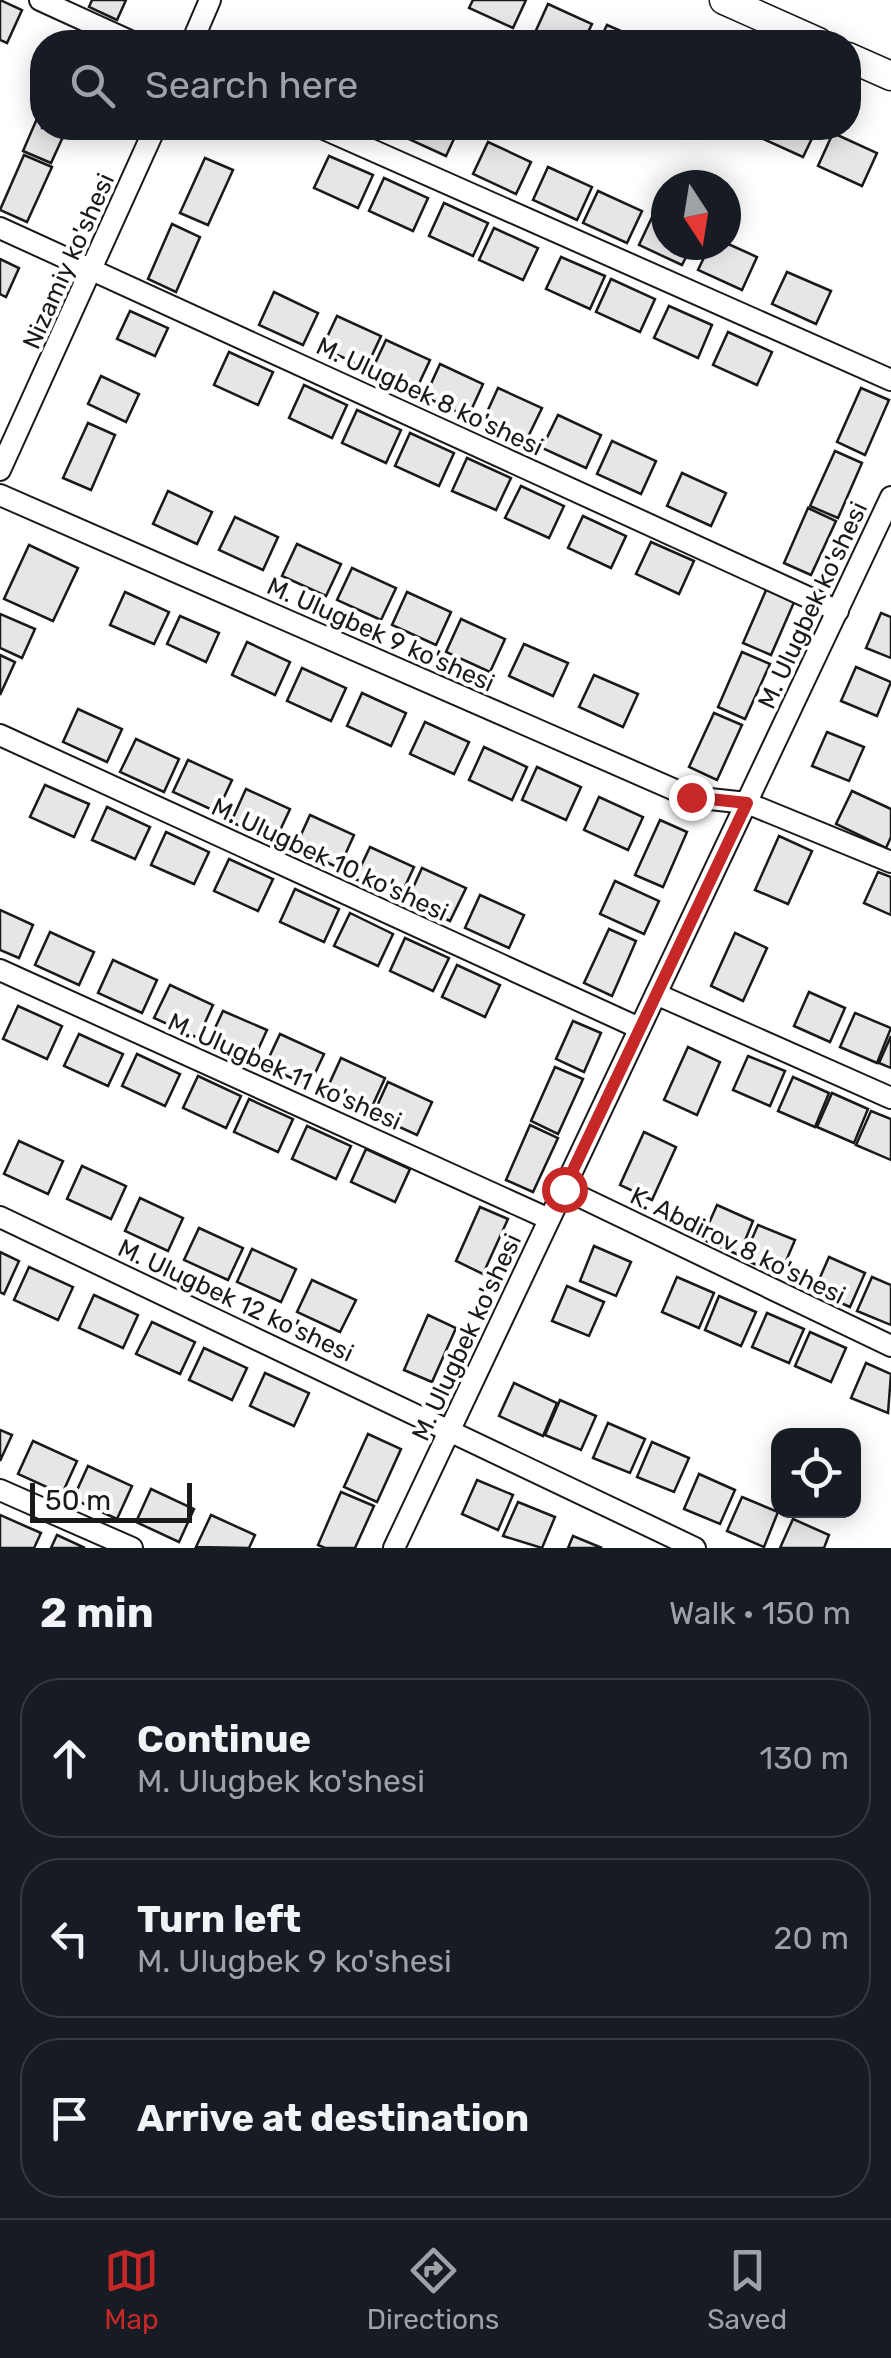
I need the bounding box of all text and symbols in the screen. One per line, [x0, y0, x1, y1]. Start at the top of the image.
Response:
search box [30, 30, 861, 140]
icon: search [65, 58, 120, 113]
text: Search here [145, 62, 358, 108]
street label: Nizamiy ko'shesi [17, 169, 120, 353]
north arrow [651, 170, 741, 260]
street label: M. Ulugbek 8 ko'shesi [312, 331, 548, 462]
street label: M. Ulugbek ko'shesi [752, 497, 873, 713]
street label: M. Ulugbek 9 ko'shesi [263, 571, 499, 698]
route end [669, 775, 715, 821]
street label: M. Ulugbek 10 ko'shesi [207, 792, 453, 927]
street label: M. Ulugbek 11 ko'shesi [164, 1007, 406, 1136]
route start [542, 1167, 588, 1213]
street label: K. Abdirov 8 ko'shesi [626, 1181, 850, 1310]
street label: M. Ulugbek ko'shesi [406, 1229, 527, 1445]
street label: M. Ulugbek 12 ko'shesi [113, 1233, 358, 1368]
map controls [771, 1428, 861, 1518]
button: locate [771, 1428, 861, 1518]
scale bar [30, 1478, 192, 1522]
text: 50 m [45, 1484, 111, 1517]
text: 2 min [40, 1588, 154, 1638]
text: Walk · 150 m [669, 1594, 851, 1632]
text: Continue [137, 1716, 311, 1762]
icon: ahead [42, 1731, 97, 1786]
text: 130 m [759, 1739, 849, 1777]
text: M. Ulugbek ko'shesi [137, 1762, 425, 1800]
text: Turn left [137, 1896, 301, 1942]
icon: left [42, 1911, 97, 1966]
text: 20 m [774, 1919, 849, 1957]
text: M. Ulugbek 9 ko'shesi [137, 1942, 452, 1980]
icon: arrive [42, 2091, 97, 2146]
text: Arrive at destination [137, 2095, 529, 2141]
tab: Map [104, 2243, 159, 2336]
tab: Directions [367, 2243, 499, 2336]
tab: Saved [707, 2243, 787, 2336]

